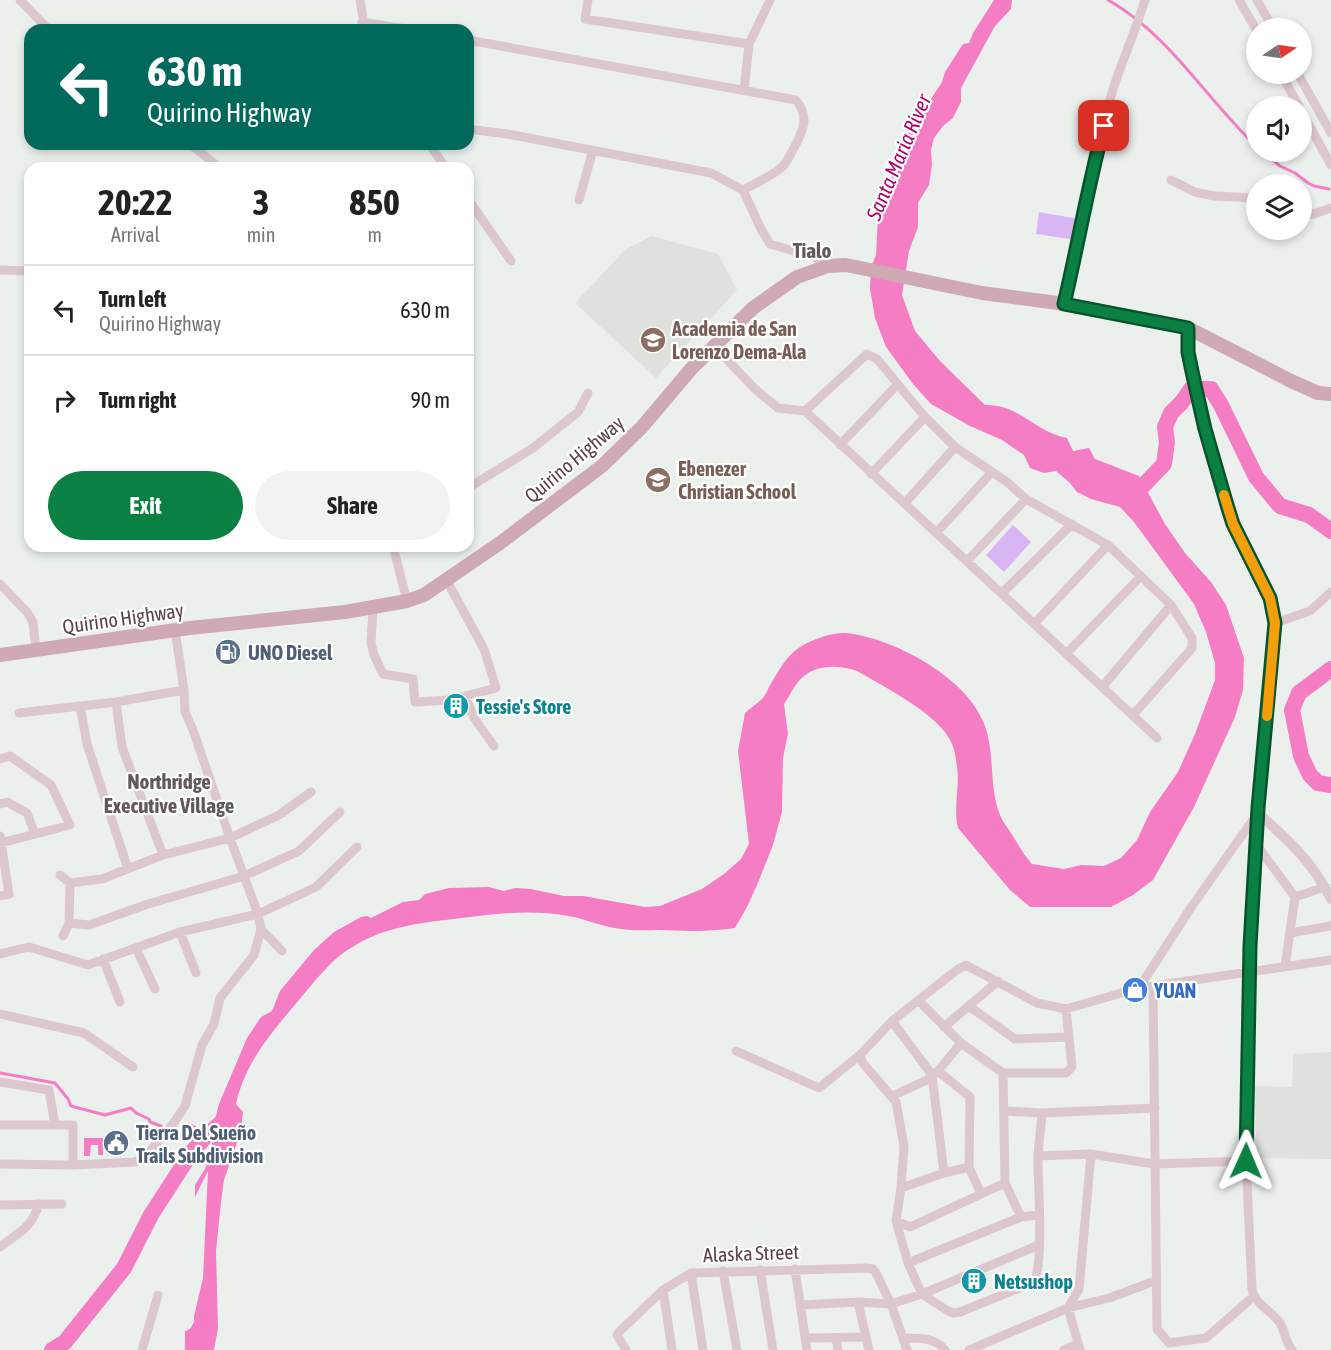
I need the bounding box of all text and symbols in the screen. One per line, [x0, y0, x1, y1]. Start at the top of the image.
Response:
north arrow [1246, 18, 1312, 84]
map controls [1246, 18, 1312, 240]
text: 630 m [147, 47, 242, 95]
icon: left [48, 48, 126, 126]
water label: Santa Maria River [860, 90, 936, 224]
button: sound [1246, 96, 1312, 162]
text: Quirino Highway [147, 97, 312, 128]
pin [1078, 100, 1129, 151]
icon: arrive [1087, 109, 1120, 142]
button: layers [1246, 174, 1312, 240]
text: 20:22 [98, 181, 173, 223]
text: 3 [253, 181, 269, 223]
text: 850 [349, 181, 400, 223]
text: Arrival [111, 223, 160, 246]
text: min [247, 223, 275, 246]
text: m [367, 223, 382, 246]
district label: Tialo [793, 238, 831, 262]
text: Turn left [99, 286, 166, 312]
icon: left [48, 294, 81, 327]
text: 630 m [400, 297, 450, 323]
text: Quirino Highway [99, 312, 221, 335]
place label: Academia de San Lorenzo Dema-Ala [671, 317, 806, 363]
school or university icon: Academia de San Lorenzo Dema-Ala [638, 325, 668, 355]
icon: right [48, 384, 81, 417]
text: Turn right [99, 387, 176, 413]
text: 90 m [410, 387, 450, 413]
street label: Quirino Highway [520, 411, 628, 507]
place label: Ebenezer Christian School [678, 457, 797, 503]
school or university icon: Ebenezer Christian School [643, 465, 673, 495]
button: Exit [48, 471, 243, 540]
button: Share [255, 471, 450, 540]
street label: Quirino Highway [61, 598, 185, 638]
fuel station icon: UNO Diesel [213, 637, 243, 667]
place label: UNO Diesel [248, 641, 333, 664]
building icon: Tessie's Store [441, 691, 471, 721]
place label: Tessie's Store [476, 695, 571, 718]
district label: Northridge Executive Village [104, 769, 234, 817]
shop icon: YUAN [1120, 975, 1150, 1005]
place label: YUAN [1153, 979, 1196, 1002]
place label: Tierra Del Sueño Trails Subdivision [136, 1121, 263, 1167]
public building icon: Tierra Del Sueño Trails Subdivision [101, 1128, 131, 1158]
position arrow [1214, 1129, 1278, 1193]
street label: Alaska Street [703, 1240, 800, 1266]
building icon: Netsushop [959, 1266, 989, 1296]
place label: Netsushop [994, 1270, 1073, 1293]

